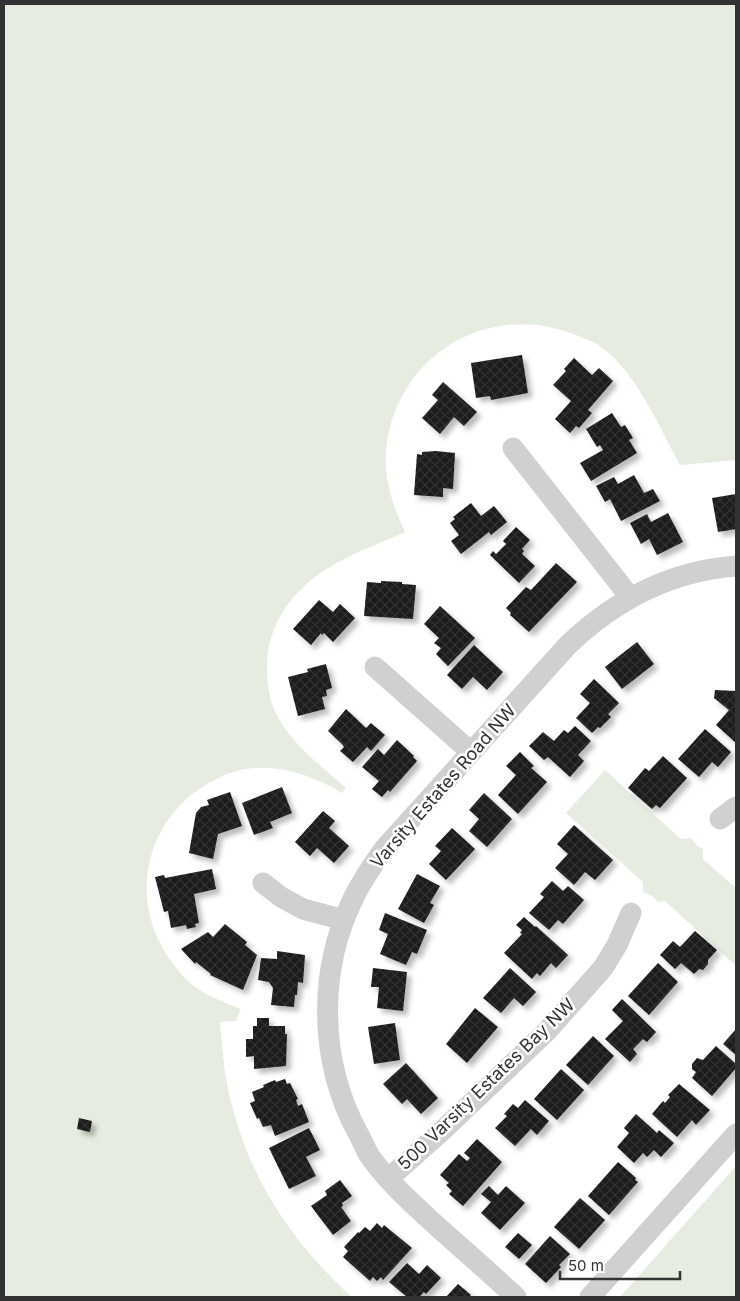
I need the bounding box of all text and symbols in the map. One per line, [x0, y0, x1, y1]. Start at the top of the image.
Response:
street label: Varsity Estates Road NW [366, 699, 520, 872]
street label: 500 Varsity Estates Bay NW [393, 994, 579, 1174]
scale bar [560, 1248, 680, 1280]
text: 50 m [568, 1256, 604, 1275]

